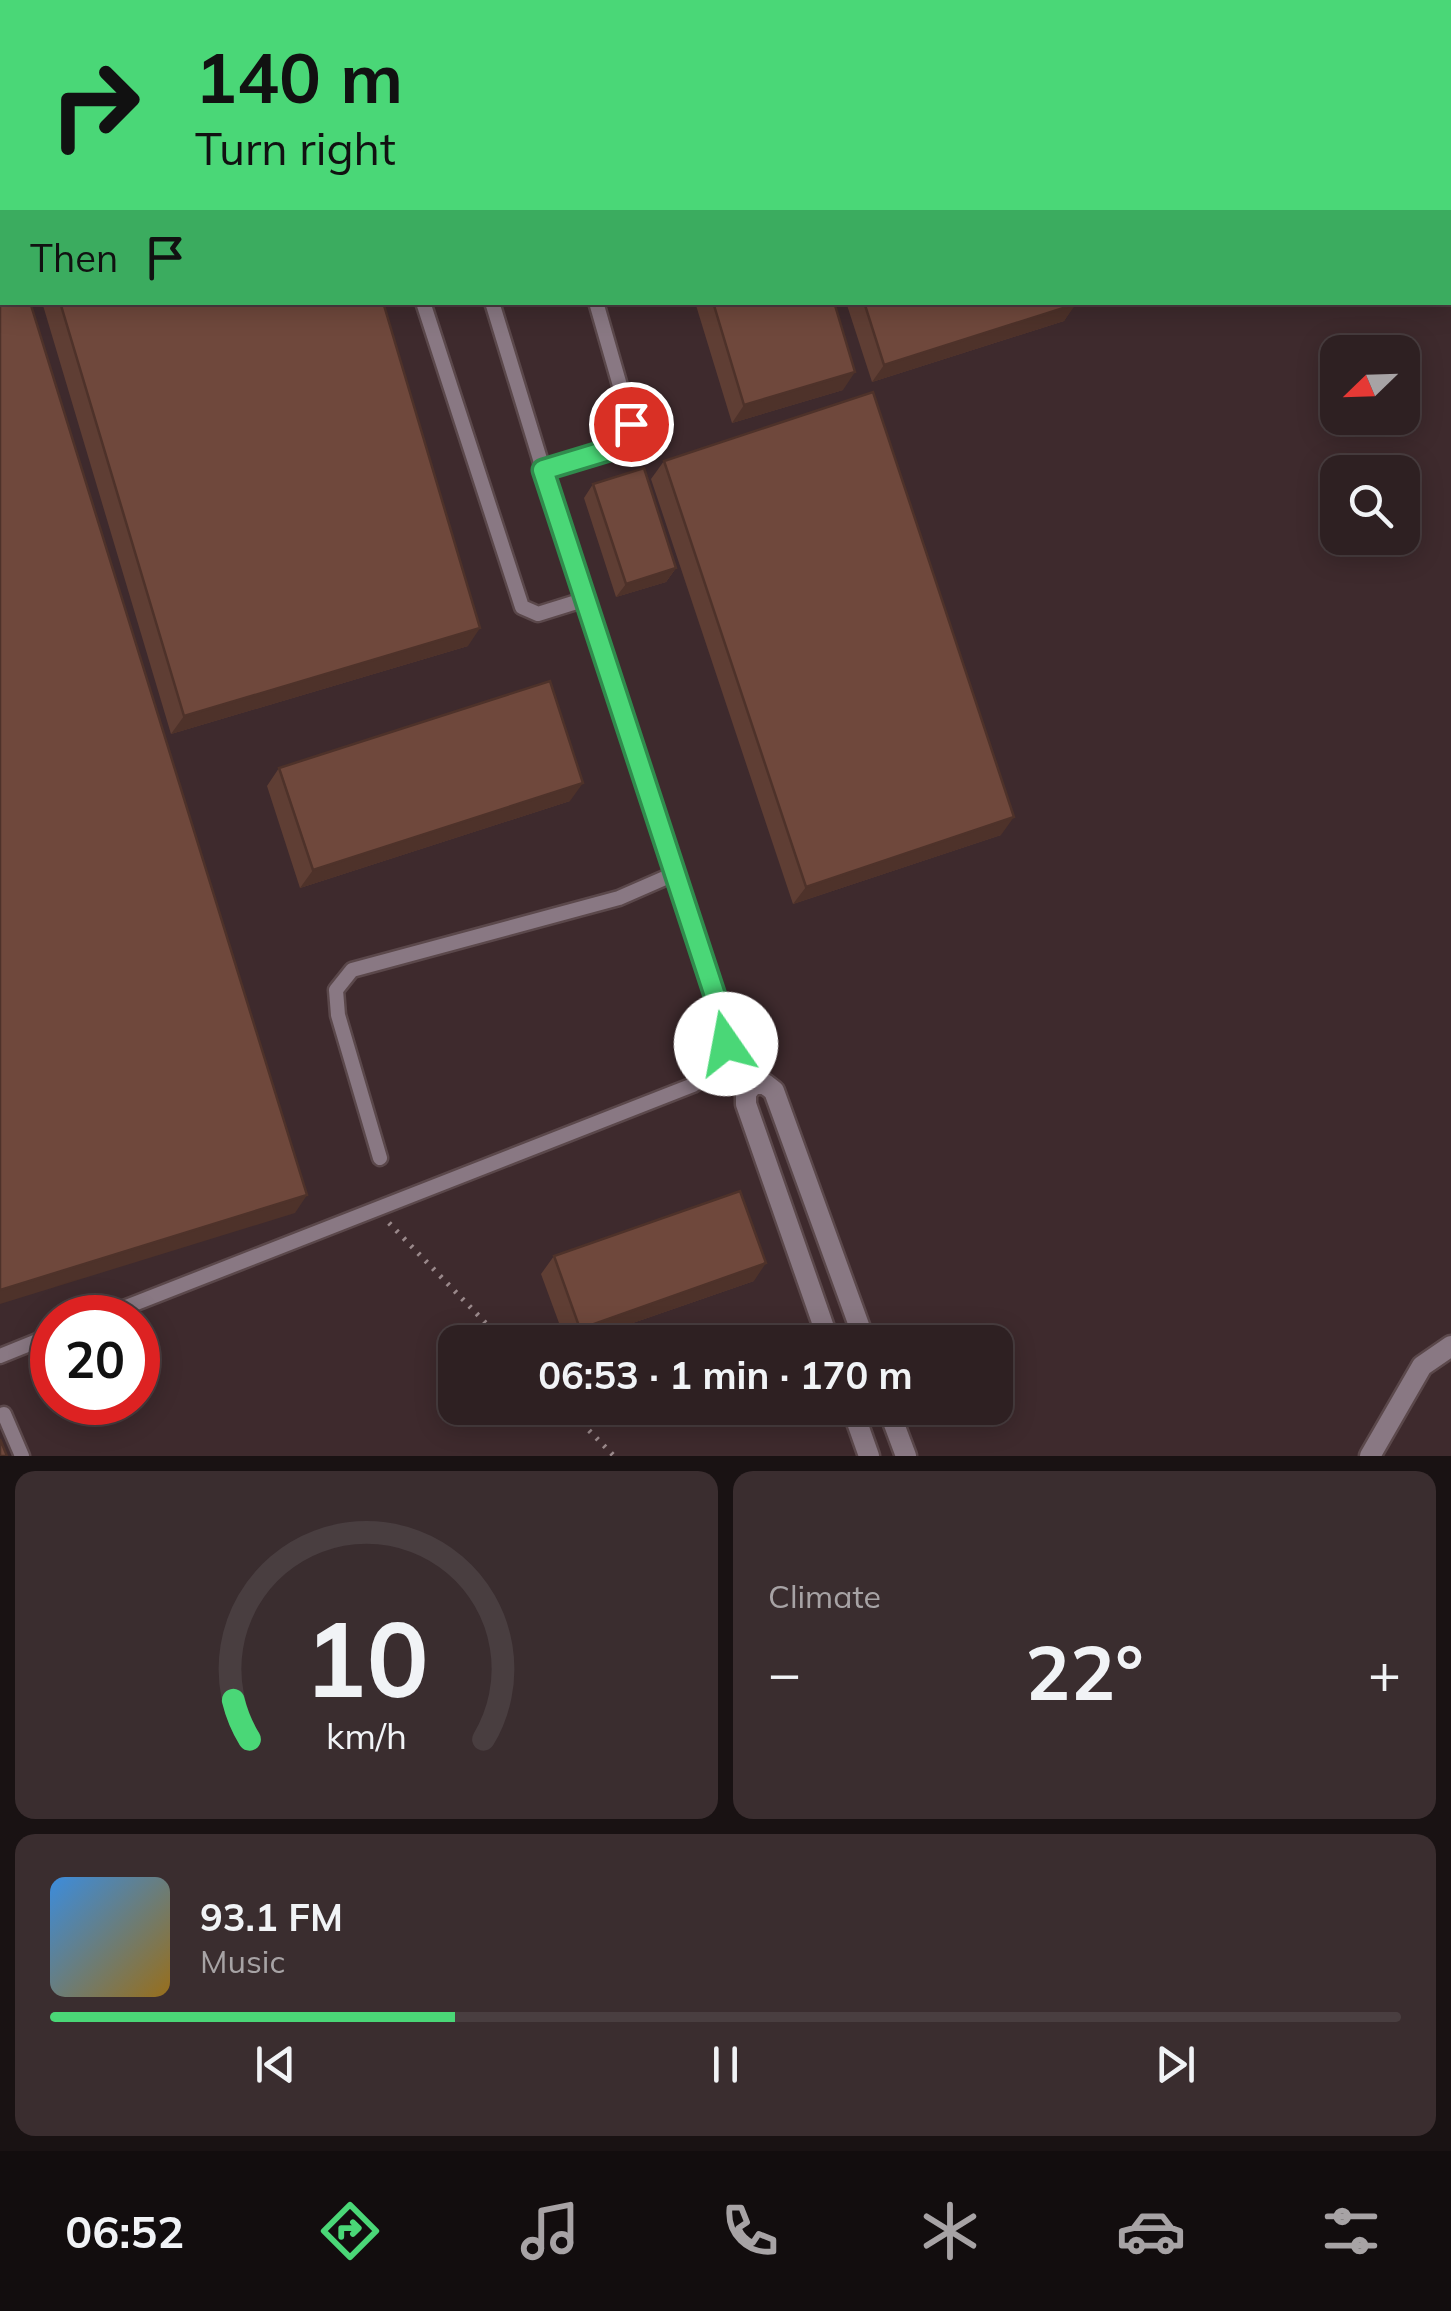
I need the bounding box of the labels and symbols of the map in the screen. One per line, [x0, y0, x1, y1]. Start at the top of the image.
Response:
north arrow [1320, 335, 1420, 435]
pin [589, 382, 674, 467]
position arrow [674, 992, 778, 1096]
speed limit sign: 20 [30, 1295, 160, 1425]

